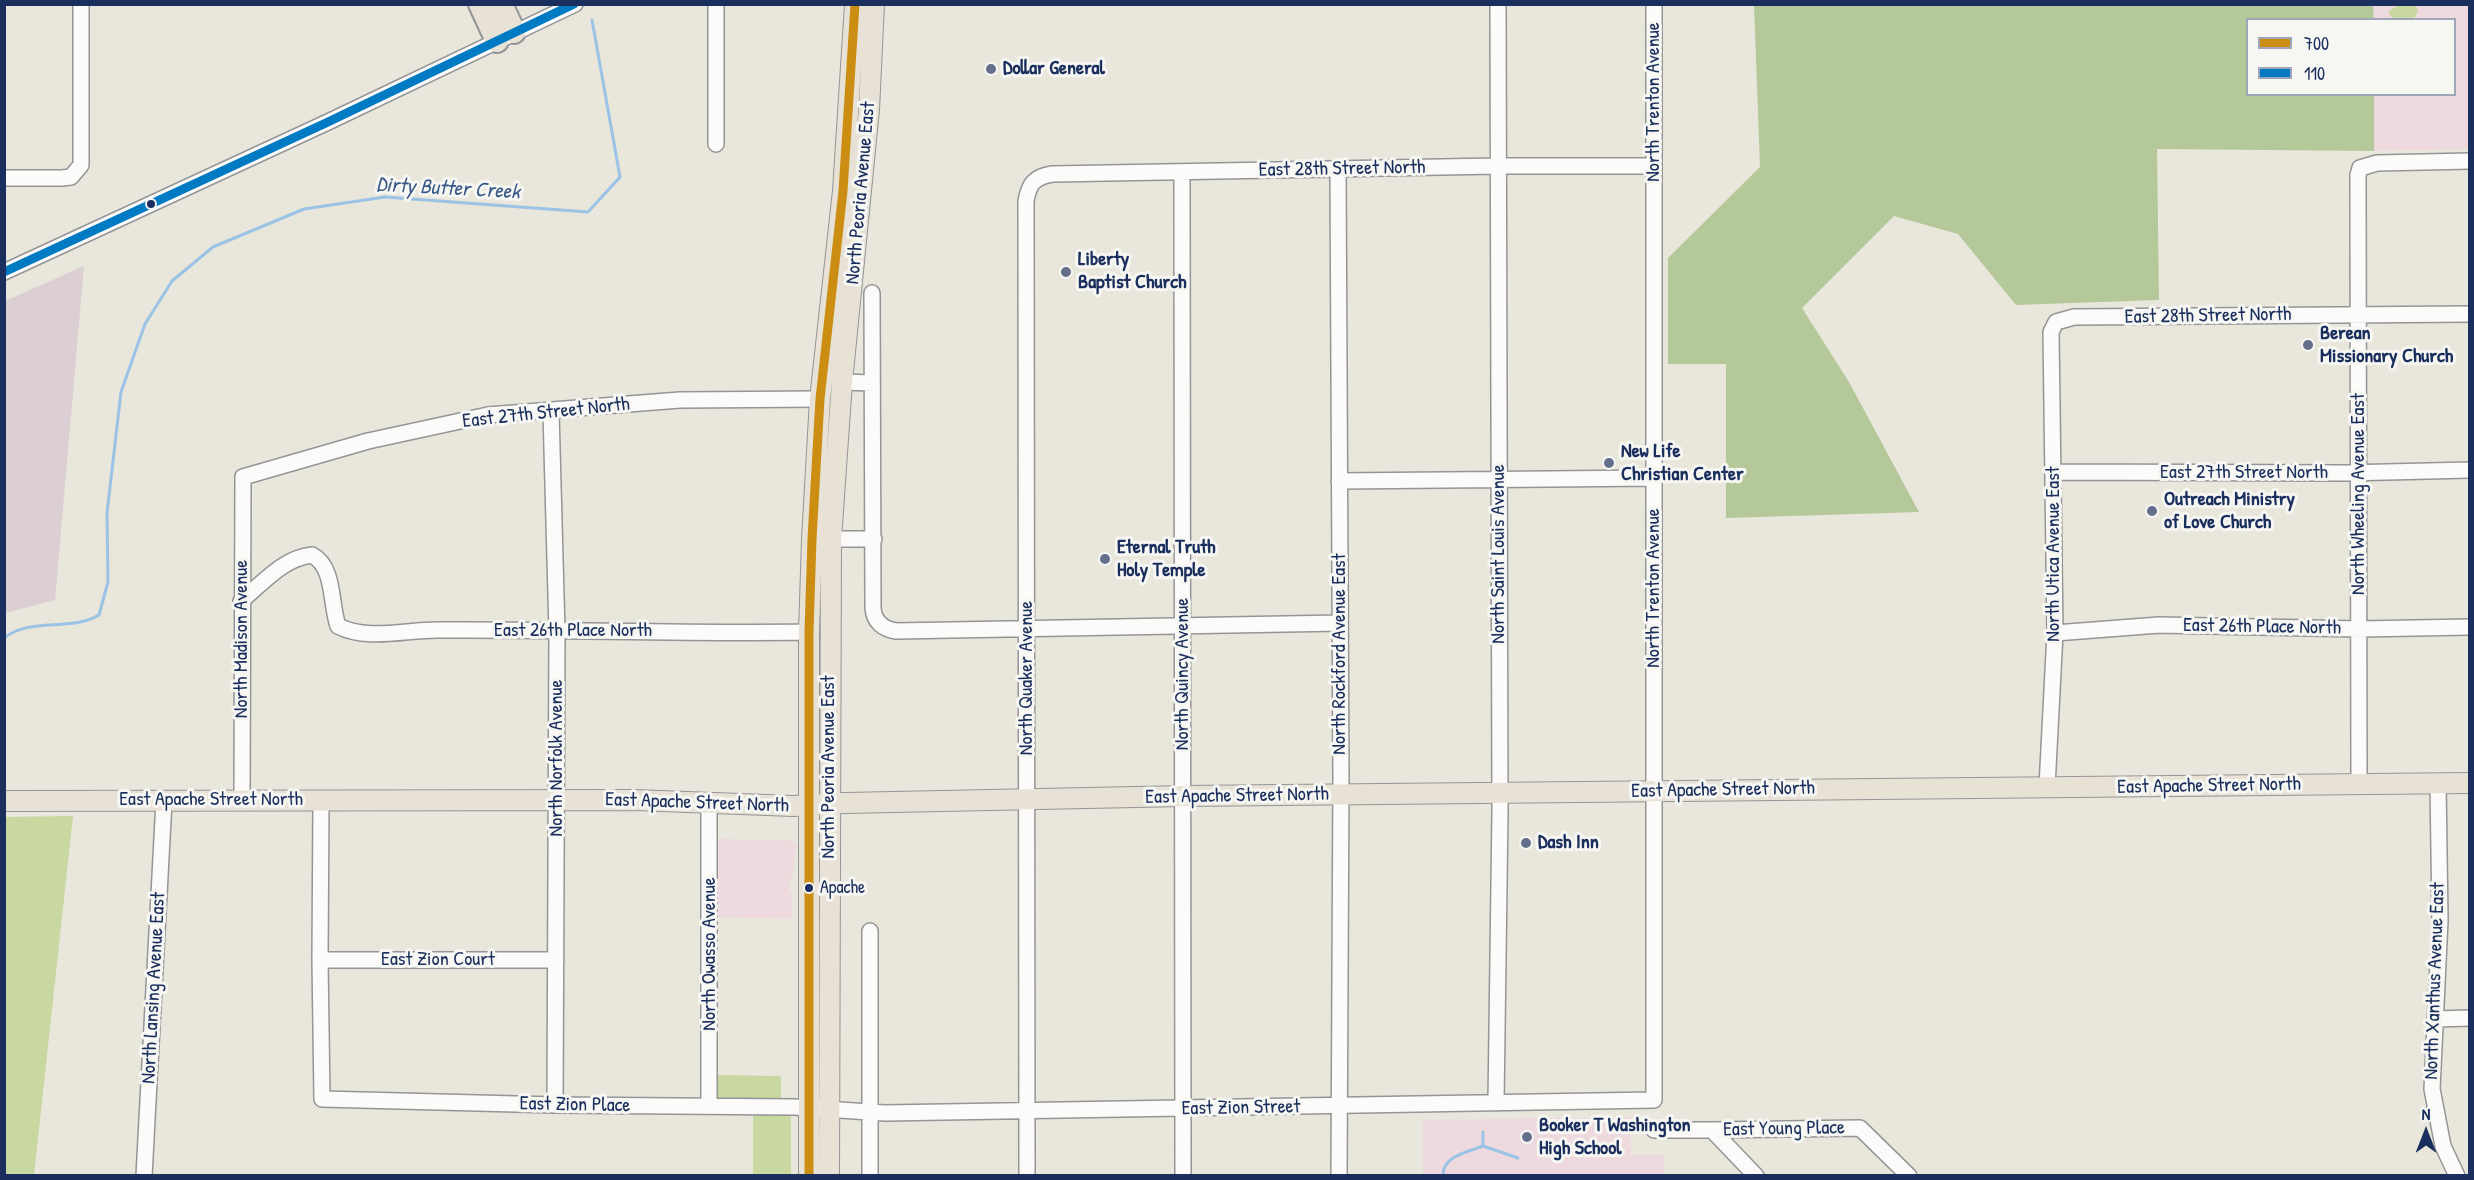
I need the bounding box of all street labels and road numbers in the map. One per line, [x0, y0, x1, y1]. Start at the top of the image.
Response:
street label: North Trenton Avenue [1642, 22, 1666, 182]
street label: North Peoria Avenue East [841, 101, 881, 285]
street label: East 28th Street North [1259, 156, 1425, 182]
street label: East 28th Street North [2125, 303, 2291, 329]
street label: East 27th Street North [461, 392, 631, 434]
street label: North Wheeling Avenue East [2347, 393, 2371, 595]
street label: East 27th Street North [2160, 461, 2328, 485]
street label: North Saint Louis Avenue [1487, 464, 1511, 644]
street label: North Utica Avenue East [2042, 466, 2066, 642]
street label: North Trenton Avenue [1642, 508, 1666, 668]
street label: North Rockford Avenue East [1328, 553, 1352, 755]
street label: North Madison Avenue [230, 560, 254, 718]
street label: North Quincy Avenue [1171, 598, 1195, 750]
street label: North Quaker Avenue [1015, 601, 1039, 755]
street label: East 26th Place North [2183, 614, 2341, 640]
street label: East 26th Place North [494, 619, 652, 643]
street label: North Peoria Avenue East [817, 675, 841, 859]
street label: North Norfolk Avenue [545, 680, 569, 836]
street label: East Apache Street North [2117, 772, 2301, 800]
street label: East Apache Street North [1631, 776, 1815, 804]
street label: East Apache Street North [1145, 782, 1329, 810]
street label: East Apache Street North [119, 788, 303, 812]
street label: East Apache Street North [605, 788, 789, 818]
street label: North Owasso Avenue [698, 877, 722, 1031]
street label: North Xanthus Avenue East [2420, 882, 2450, 1080]
street label: North Lansing Avenue East [137, 892, 171, 1084]
street label: East Zion Court [381, 948, 495, 972]
street label: East Zion Place [519, 1092, 631, 1118]
street label: East Zion Street [1181, 1095, 1301, 1121]
street label: East Young Place [1723, 1116, 1845, 1142]

